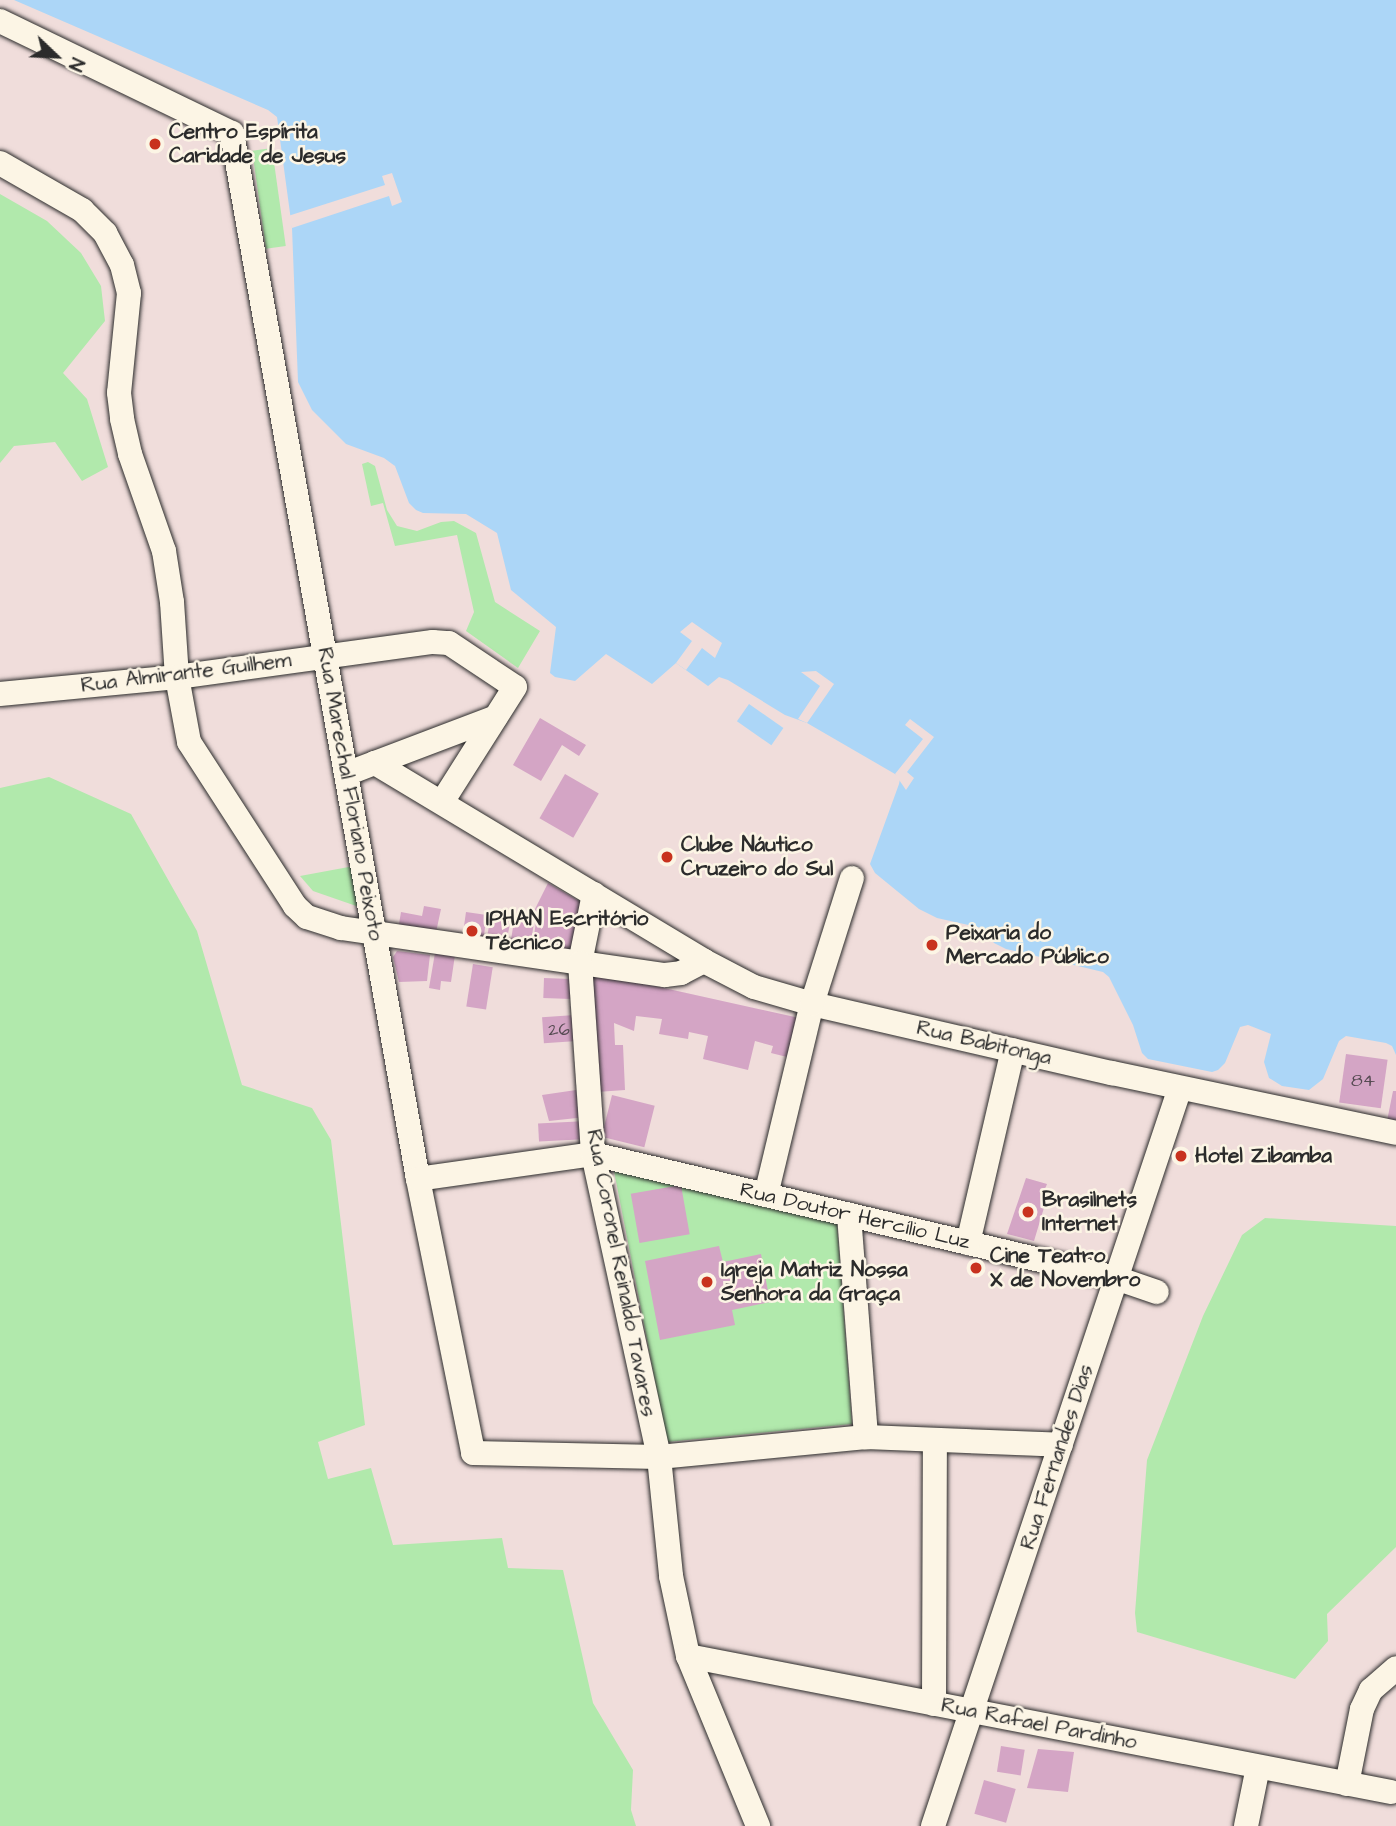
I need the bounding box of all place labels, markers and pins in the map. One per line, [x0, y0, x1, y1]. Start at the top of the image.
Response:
place label: Centro Espírita Caridade de Jesus [169, 119, 346, 169]
marker: Centro Espírita Caridade de Jesus [147, 136, 163, 152]
place label: Clube Náutico Cruzeiro do Sul [681, 832, 833, 882]
marker: Clube Náutico Cruzeiro do Sul [659, 849, 675, 865]
place label: IPHAN Escritório Técnico [486, 906, 648, 956]
place label: Peixaria do Mercado Público [946, 920, 1109, 970]
marker: IPHAN Escritório Técnico [464, 923, 480, 939]
marker: Peixaria do Mercado Público [924, 937, 940, 953]
place label: Hotel Zibamba [1195, 1143, 1332, 1169]
marker: Hotel Zibamba [1173, 1148, 1189, 1164]
place label: Brasilnets Internet [1042, 1187, 1137, 1237]
marker: Brasilnets Internet [1020, 1204, 1036, 1220]
place label: Cine Teatro X de Novembro [990, 1243, 1140, 1293]
place label: Igreja Matriz Nossa Senhora da Graça [721, 1257, 908, 1307]
marker: Cine Teatro X de Novembro [968, 1260, 984, 1276]
marker: Igreja Matriz Nossa Senhora da Graça [699, 1274, 715, 1290]

